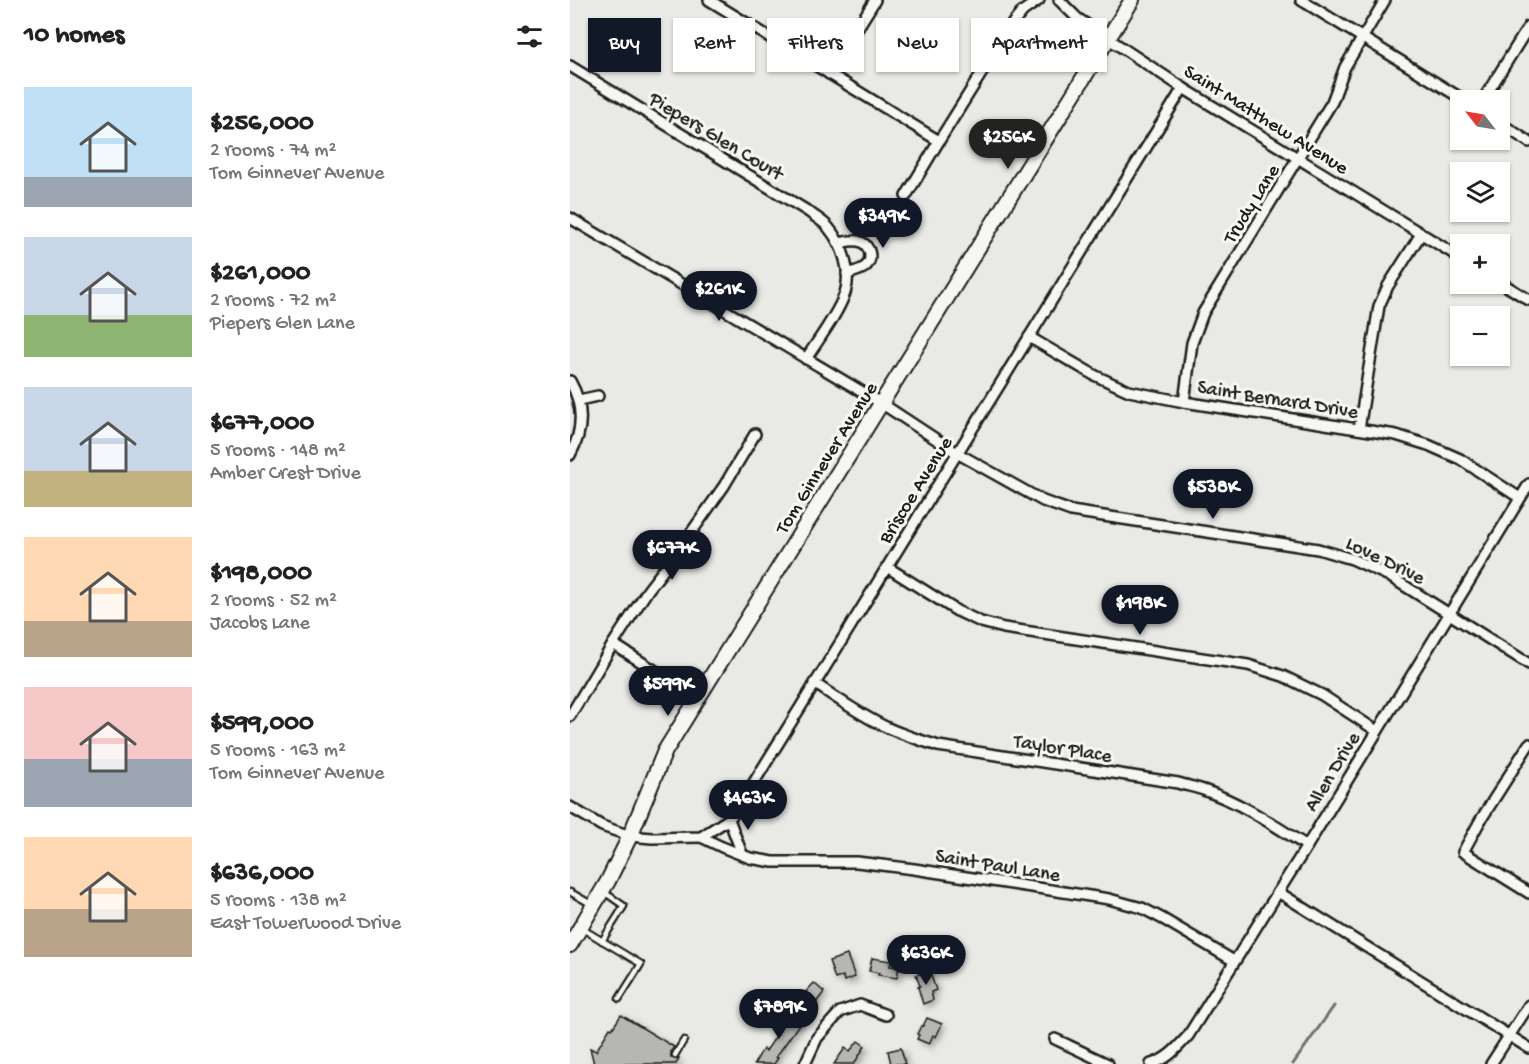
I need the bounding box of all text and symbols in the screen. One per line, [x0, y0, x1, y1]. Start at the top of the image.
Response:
chip: Buy [588, 18, 661, 72]
chip: Rent [673, 18, 755, 72]
chip: Filters [767, 18, 864, 72]
chip: New [876, 18, 959, 72]
chip: Apartment [971, 18, 1107, 72]
icon: filters [513, 20, 546, 53]
text: 10 homes [24, 21, 124, 52]
street label: Saint Matthew Avenue [1179, 61, 1352, 181]
street label: Piepers Glen Court [643, 88, 788, 188]
north arrow [1450, 90, 1510, 150]
map controls [1450, 90, 1510, 366]
text: $256,000 [210, 109, 314, 140]
icon: home [72, 111, 144, 183]
pin: $256K [966, 119, 1050, 170]
text: $256K [983, 127, 1033, 150]
text: 2 rooms · 74 m² [210, 140, 336, 163]
street label: Trudy Lane [1219, 161, 1287, 249]
button: layers [1450, 162, 1510, 222]
text: Tom Ginnever Avenue [210, 163, 384, 186]
pin: $349K [841, 198, 925, 249]
text: $349K [858, 206, 908, 229]
button: + [1450, 234, 1510, 294]
text: $261,000 [210, 259, 311, 290]
icon: home [72, 261, 144, 333]
pin: $261K [677, 271, 761, 322]
text: $261K [695, 279, 743, 302]
text: 2 rooms · 72 m² [210, 290, 337, 313]
button: − [1450, 306, 1510, 366]
text: Piepers Glen Lane [210, 313, 355, 336]
street label: Saint Bernard Drive [1195, 377, 1360, 426]
street label: Tom Ginnever Avenue [771, 378, 884, 540]
text: $677,000 [210, 409, 314, 440]
icon: home [72, 411, 144, 483]
street label: Briscoe Avenue [875, 433, 959, 549]
text: 5 rooms · 148 m² [210, 440, 346, 463]
text: Amber Crest Drive [210, 463, 361, 486]
pin: $538K [1171, 469, 1255, 520]
text: $538K [1187, 477, 1239, 500]
pin: $677K [630, 530, 714, 581]
street label: Love Drive [1341, 533, 1428, 591]
text: $677K [647, 538, 697, 561]
text: $198,000 [210, 559, 312, 590]
icon: home [72, 561, 144, 633]
pin: $198K [1098, 585, 1182, 636]
text: 2 rooms · 52 m² [210, 590, 337, 613]
text: $198K [1115, 593, 1165, 616]
text: Jacobs Lane [210, 613, 310, 636]
pin: $599K [626, 666, 710, 717]
text: $599K [643, 674, 693, 697]
text: $599,000 [210, 709, 314, 740]
icon: home [72, 711, 144, 783]
street label: Allen Drive [1301, 728, 1367, 817]
street label: Taylor Place [1011, 731, 1114, 770]
text: 5 rooms · 163 m² [210, 740, 346, 763]
text: Tom Ginnever Avenue [210, 763, 384, 786]
pin: $463K [706, 780, 790, 831]
text: $463K [723, 788, 773, 811]
street label: Saint Paul Lane [933, 846, 1062, 889]
text: $636,000 [210, 859, 314, 890]
icon: home [72, 861, 144, 933]
text: 5 rooms · 138 m² [210, 890, 347, 913]
text: East Towerwood Drive [210, 913, 401, 936]
pin: $636K [884, 935, 968, 986]
text: $636K [901, 943, 951, 966]
pin: $789K [737, 989, 821, 1040]
text: $789K [753, 997, 805, 1020]

